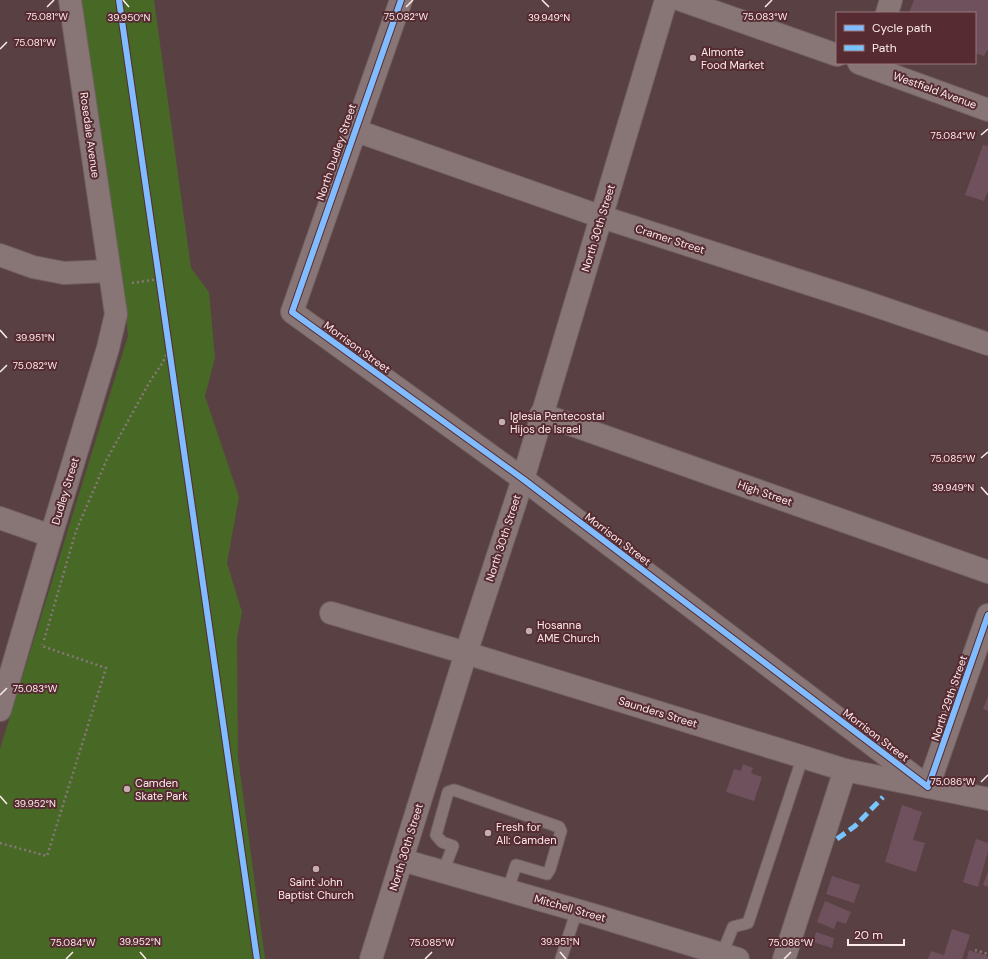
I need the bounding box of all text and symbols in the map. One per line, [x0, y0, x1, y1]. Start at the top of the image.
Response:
text: 75.081°W [26, 10, 68, 23]
text: 75.082°W [384, 10, 428, 23]
text: 75.083°W [743, 10, 788, 23]
text: 39.950°N [108, 11, 151, 24]
text: 39.949°N [528, 11, 570, 24]
legend [836, 12, 976, 64]
text: Cycle path [872, 20, 932, 36]
text: 75.081°W [14, 36, 56, 49]
text: Path [872, 40, 897, 56]
place label: Almonte Food Market [701, 45, 764, 72]
marker: Almonte Food Market [688, 53, 698, 63]
street label: Westfield Avenue [891, 68, 979, 112]
street label: Rosedale Avenue [77, 91, 103, 179]
street label: North Dudley Street [313, 102, 359, 202]
text: 75.084°W [931, 129, 976, 142]
street label: North 30th Street [578, 183, 618, 273]
street label: Cramer Street [634, 221, 706, 257]
street label: Morrison Street [321, 318, 393, 376]
text: 39.951°N [15, 331, 55, 344]
text: 75.082°W [13, 359, 57, 372]
place label: Iglesia Pentecostal Hijos de Israel [510, 409, 604, 436]
marker: Iglesia Pentecostal Hijos de Israel [497, 417, 507, 427]
text: 75.085°W [931, 452, 976, 465]
street label: Dudley Street [48, 456, 82, 526]
street label: High Street [736, 477, 794, 509]
text: 39.949°N [932, 481, 974, 494]
street label: North 30th Street [482, 493, 524, 583]
street label: Morrison Street [582, 510, 654, 568]
place label: Hosanna AME Church [537, 618, 600, 645]
marker: Hosanna AME Church [524, 626, 534, 636]
street label: North 29th Street [928, 653, 970, 743]
text: 75.083°W [13, 682, 58, 695]
street label: Saunders Street [617, 693, 699, 731]
street label: Morrison Street [840, 706, 912, 764]
text: 75.086°W [930, 775, 976, 788]
place label: Camden Skate Park [135, 776, 188, 803]
marker: Camden Skate Park [122, 784, 132, 794]
text: 39.952°N [14, 797, 56, 810]
street label: North 30th Street [386, 802, 426, 892]
place label: Fresh for All: Camden [496, 820, 557, 847]
marker: Fresh for All: Camden [483, 828, 493, 838]
marker: Saint John Baptist Church [311, 864, 321, 874]
place label: Saint John Baptist Church [278, 875, 354, 902]
street label: Mitchell Street [533, 891, 607, 925]
scale bar [848, 921, 904, 947]
text: 20 m [854, 927, 883, 943]
text: 39.952°N [119, 935, 161, 948]
text: 39.951°N [540, 935, 580, 948]
text: 75.084°W [51, 936, 96, 949]
text: 75.085°W [410, 936, 455, 949]
text: 75.086°W [768, 936, 814, 949]

